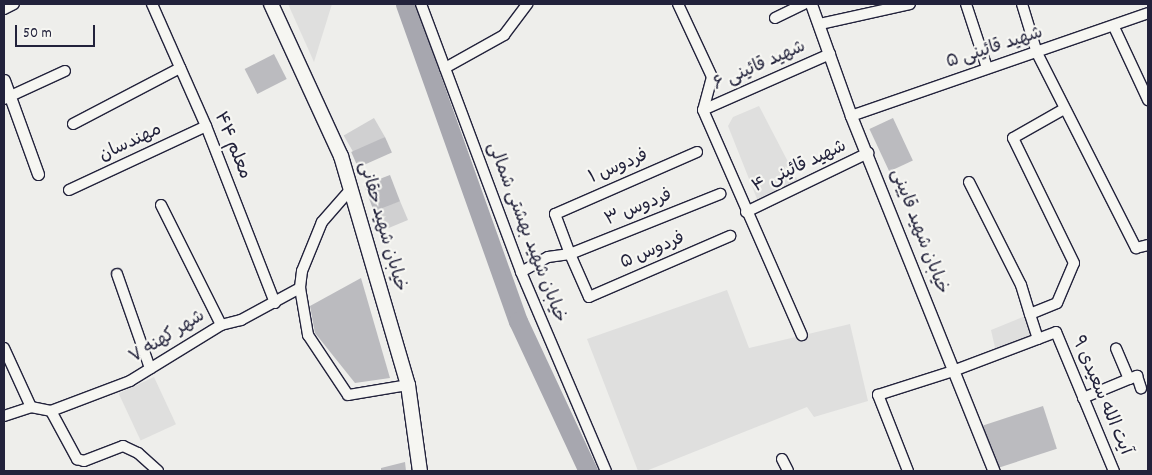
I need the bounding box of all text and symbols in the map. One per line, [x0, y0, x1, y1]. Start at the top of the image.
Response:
scale bar [18, 15, 98, 47]
text: 50 m [23, 23, 52, 45]
street label: شهید قائینی ۵ [944, 23, 1046, 75]
street label: شهید قائینی ۶ [710, 37, 810, 97]
street label: معلم ۴۴ [208, 109, 254, 183]
street label: مهندسان [96, 120, 166, 168]
street label: شهید قائینی ۴ [749, 137, 851, 199]
street label: خیابان شهید بهشتی شمالی [481, 140, 569, 326]
street label: فردوس ۱ [586, 146, 652, 190]
street label: خیابان شهید حقانی [352, 159, 410, 295]
street label: خیابان شهید قایینی [884, 166, 952, 298]
street label: فردوس ۳ [602, 186, 676, 232]
street label: فردوس ۵ [617, 229, 689, 275]
street label: شهر کهنه ۷ [126, 306, 210, 370]
street label: آیت الله سعیدی ۹ [1065, 333, 1135, 459]

